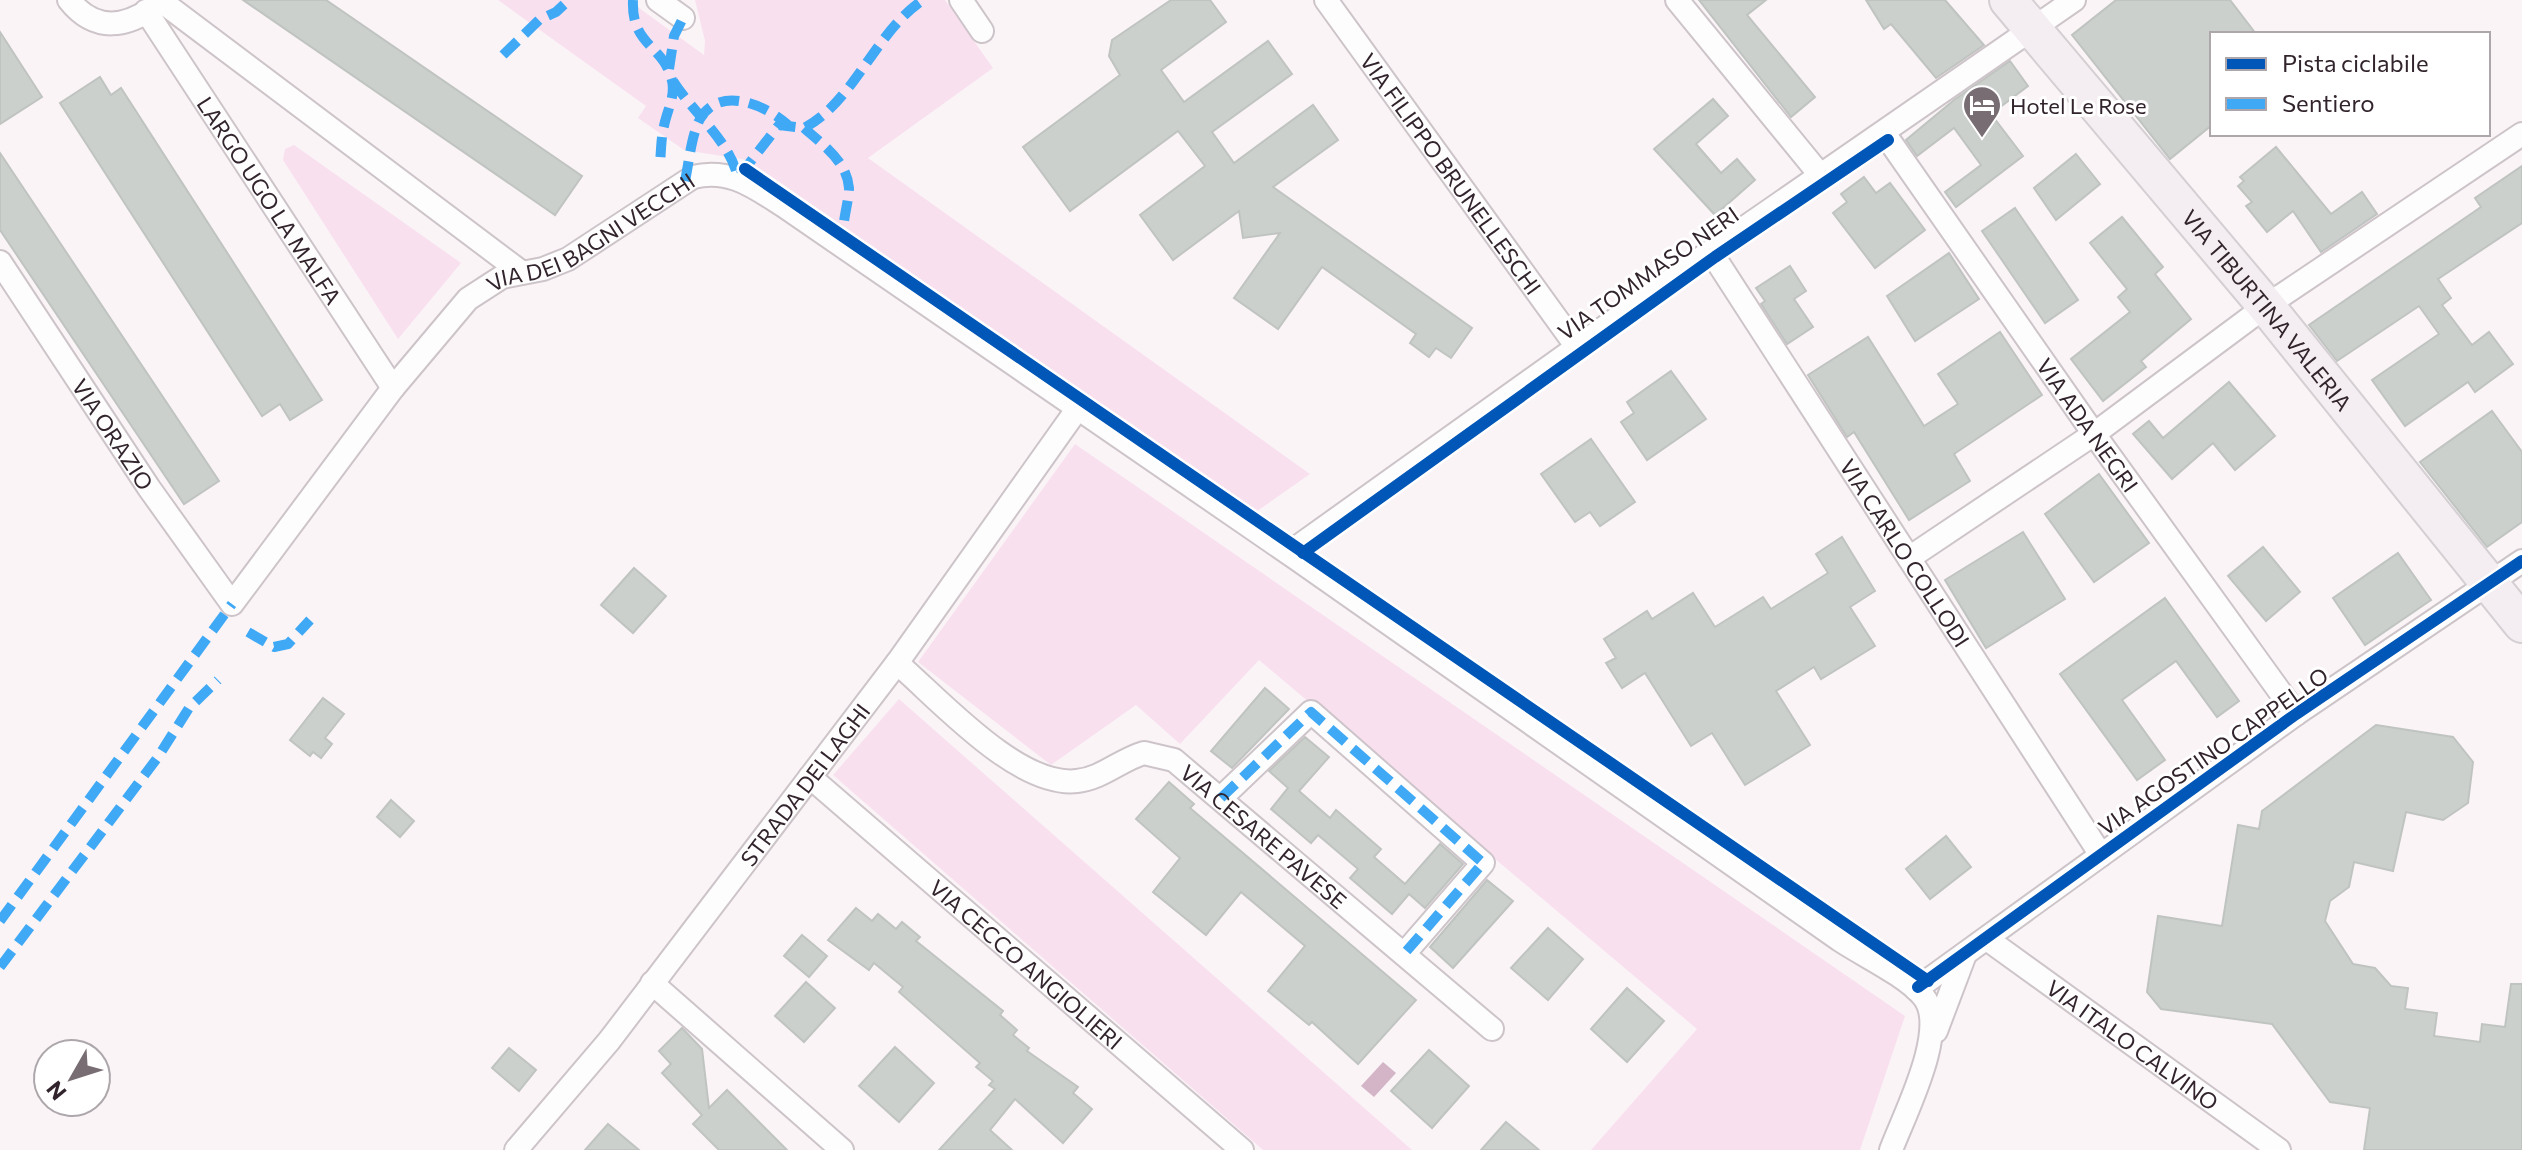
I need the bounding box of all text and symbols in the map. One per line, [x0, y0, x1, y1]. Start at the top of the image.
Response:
legend [2210, 32, 2490, 136]
street label: VIA FILIPPO BRUNELLESCHI [1355, 48, 1548, 299]
text: Pista ciclabile [2282, 48, 2429, 77]
hotel icon: Hotel Le Rose [1961, 84, 2003, 139]
text: Sentiero [2282, 88, 2375, 117]
street label: LARGO UGO LA MALFA [192, 91, 348, 309]
place label: Hotel Le Rose [2010, 92, 2147, 119]
street label: VIA DEI BAGNI VECCHI [481, 166, 699, 297]
street label: VIA TOMMASO NERI [1552, 200, 1744, 346]
street label: VIA TIBURTINA VALERIA [2177, 204, 2358, 416]
street label: VIA ADA NEGRI [2032, 353, 2145, 497]
street label: VIA ORAZIO [67, 373, 160, 495]
street label: VIA CARLO COLLODI [1835, 454, 1976, 652]
street label: VIA AGOSTINO CAPPELLO [2093, 661, 2333, 841]
street label: STRADA DEI LAGHI [734, 698, 875, 871]
street label: VIA CESARE PAVESE [1175, 758, 1353, 914]
street label: VIA CECCO ANGIOLIERI [925, 873, 1128, 1055]
street label: VIA ITALO CALVINO [2042, 973, 2224, 1116]
north arrow [32, 1038, 112, 1118]
text: N [40, 1076, 72, 1106]

